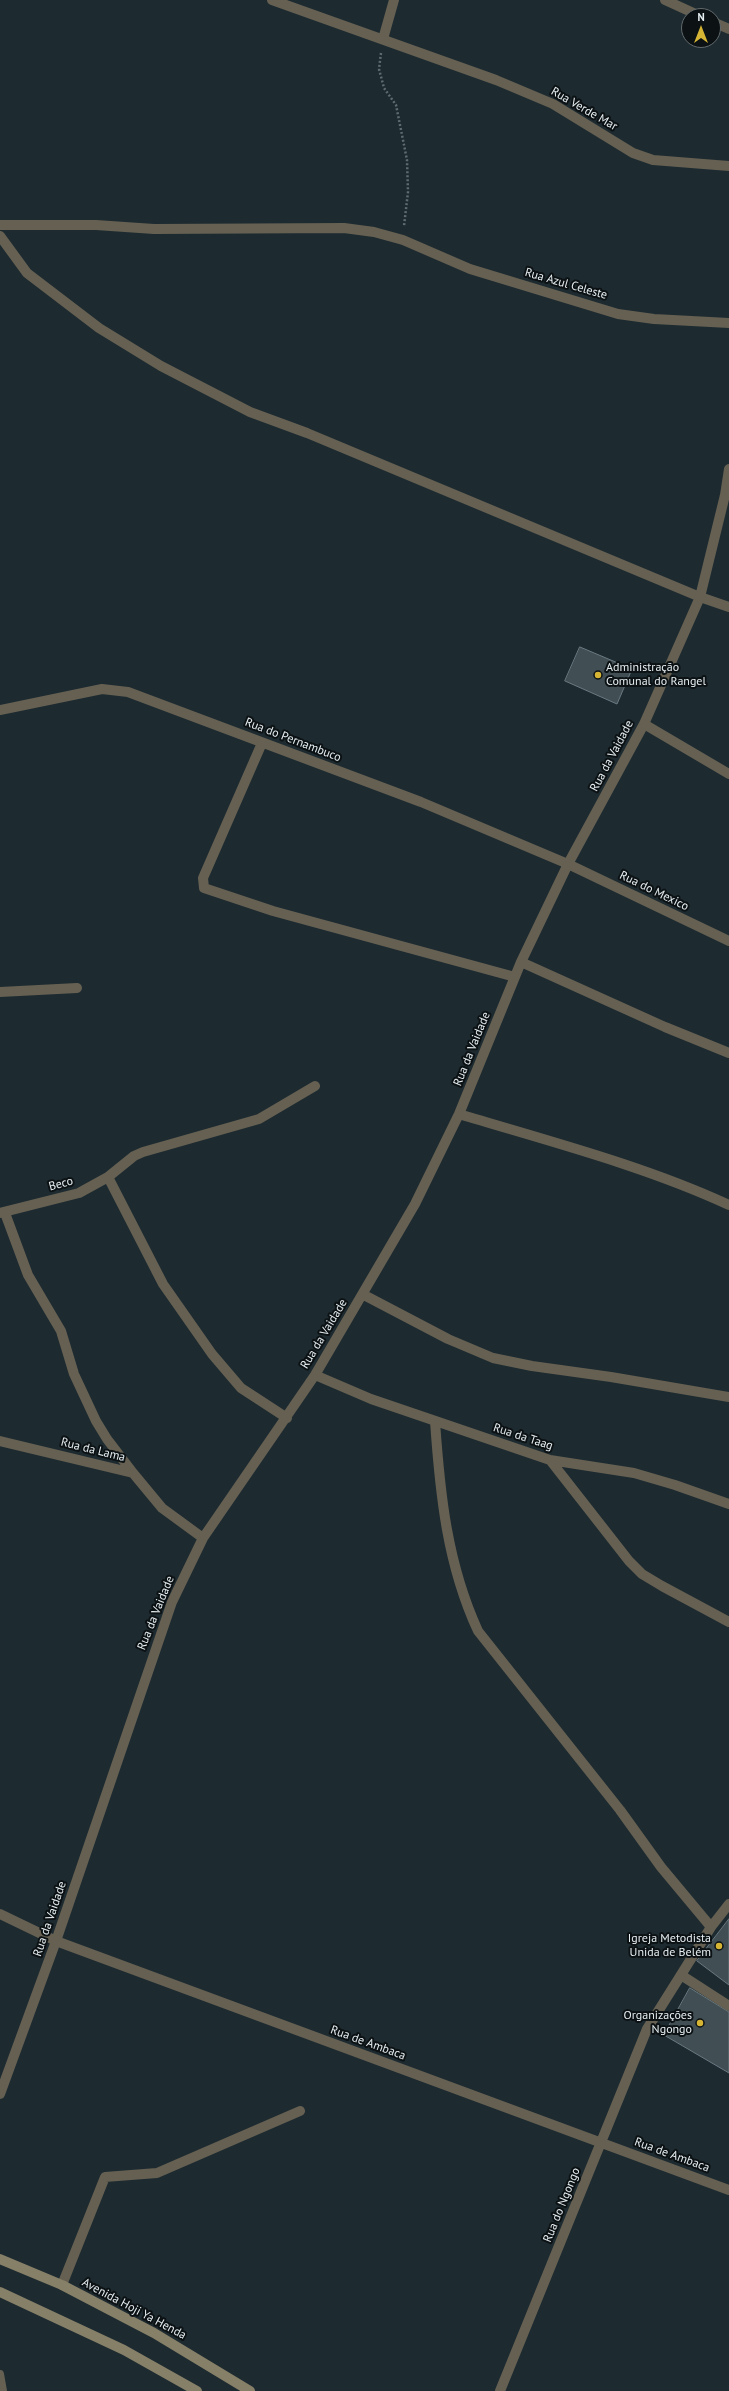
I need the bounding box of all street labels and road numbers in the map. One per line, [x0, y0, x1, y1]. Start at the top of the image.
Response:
street label: Rua Verde Mar [548, 84, 620, 134]
street label: Rua Azul Celeste [523, 265, 609, 303]
street label: Rua do Pernambuco [243, 715, 343, 765]
street label: Rua da Vaidade [587, 718, 637, 794]
street label: Rua do Mexico [617, 868, 691, 914]
street label: Rua da Vaidade [451, 1010, 493, 1088]
street label: Beco [47, 1174, 75, 1194]
street label: Rua da Vaidade [298, 1297, 350, 1371]
street label: Rua da Taag [491, 1421, 555, 1453]
street label: Rua da Lama [59, 1435, 127, 1465]
street label: Rua da Vaidade [135, 1574, 177, 1652]
street label: Rua da Vaidade [30, 1879, 70, 1959]
street label: Rua de Ambaca [328, 2023, 408, 2063]
street label: Rua de Ambaca [632, 2135, 712, 2175]
street label: Rua do Ngongo [541, 2166, 583, 2244]
street label: Avenida Hoji Ya Henda [79, 2275, 189, 2343]

